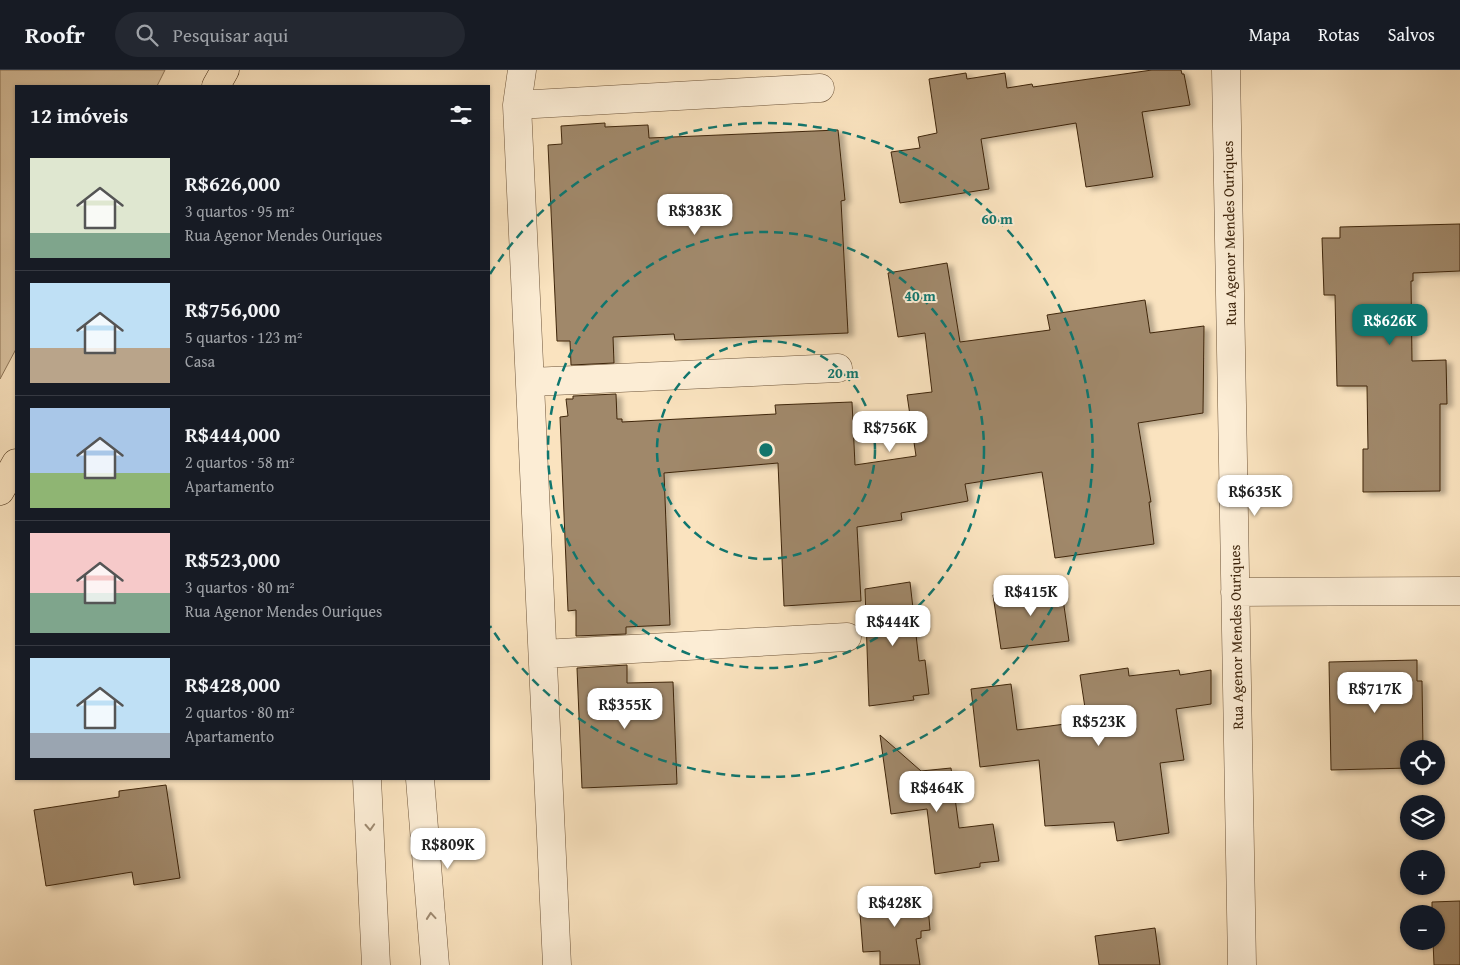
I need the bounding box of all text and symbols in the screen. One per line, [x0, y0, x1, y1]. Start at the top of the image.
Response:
search box [115, 12, 465, 57]
text: Roofr [25, 17, 85, 52]
icon: search [133, 21, 161, 49]
text: Pesquisar aqui [173, 21, 288, 49]
text: Mapa [1249, 21, 1290, 48]
text: Rotas [1318, 21, 1360, 48]
text: Salvos [1388, 21, 1435, 48]
text: 12 imóveis [30, 100, 128, 131]
icon: filters [447, 101, 475, 129]
street label: Rua Agenor Mendes Ouriques [1217, 140, 1241, 326]
text: R$626,000 [185, 168, 280, 199]
icon: home [70, 178, 130, 238]
pin: R$383K [654, 194, 736, 236]
text: R$383K [668, 198, 722, 222]
text: 3 quartos · 95 m² [185, 199, 295, 223]
text: 60 m [981, 208, 1013, 229]
text: Rua Agenor Mendes Ouriques [185, 223, 382, 247]
text: 40 m [904, 285, 936, 306]
text: R$756,000 [185, 294, 280, 325]
icon: home [70, 303, 130, 363]
pin: R$626K [1349, 304, 1431, 346]
text: R$626K [1363, 308, 1417, 332]
text: 5 quartos · 123 m² [185, 325, 302, 349]
text: Casa [185, 349, 215, 373]
text: 20 m [827, 362, 859, 383]
pin: R$756K [849, 410, 931, 453]
text: R$756K [863, 415, 917, 439]
text: R$444,000 [185, 419, 280, 450]
icon: home [70, 428, 130, 488]
centre of rings [757, 441, 775, 459]
text: 2 quartos · 58 m² [185, 450, 295, 474]
text: Apartamento [185, 474, 274, 498]
pin: R$635K [1214, 474, 1296, 517]
text: R$635K [1228, 479, 1282, 503]
text: R$523,000 [185, 544, 280, 575]
street label: Rua Agenor Mendes Ouriques [1224, 544, 1248, 730]
icon: home [70, 553, 130, 613]
pin: R$415K [990, 574, 1072, 617]
text: 3 quartos · 80 m² [185, 575, 295, 599]
text: R$415K [1004, 579, 1058, 603]
text: Rua Agenor Mendes Ouriques [185, 599, 382, 623]
pin: R$444K [852, 604, 934, 647]
text: R$444K [866, 609, 920, 633]
text: R$428,000 [185, 669, 280, 700]
pin: R$717K [1334, 672, 1416, 714]
text: R$717K [1348, 676, 1402, 700]
icon: home [70, 678, 130, 738]
pin: R$355K [584, 688, 666, 730]
text: R$355K [598, 692, 652, 716]
text: 2 quartos · 80 m² [185, 700, 295, 724]
pin: R$523K [1058, 704, 1140, 747]
text: R$523K [1072, 709, 1126, 733]
text: Apartamento [185, 724, 274, 748]
map controls [1400, 740, 1445, 950]
button: locate [1400, 740, 1445, 785]
pin: R$464K [896, 770, 978, 813]
text: R$464K [910, 775, 964, 799]
button: layers [1400, 795, 1445, 840]
one-way arrow [364, 824, 375, 832]
pin: R$809K [407, 828, 489, 870]
text: R$809K [421, 832, 475, 856]
button: + [1400, 850, 1445, 895]
pin: R$428K [854, 886, 936, 928]
text: R$428K [868, 890, 922, 914]
button: − [1400, 905, 1445, 950]
one-way arrow [425, 912, 436, 920]

